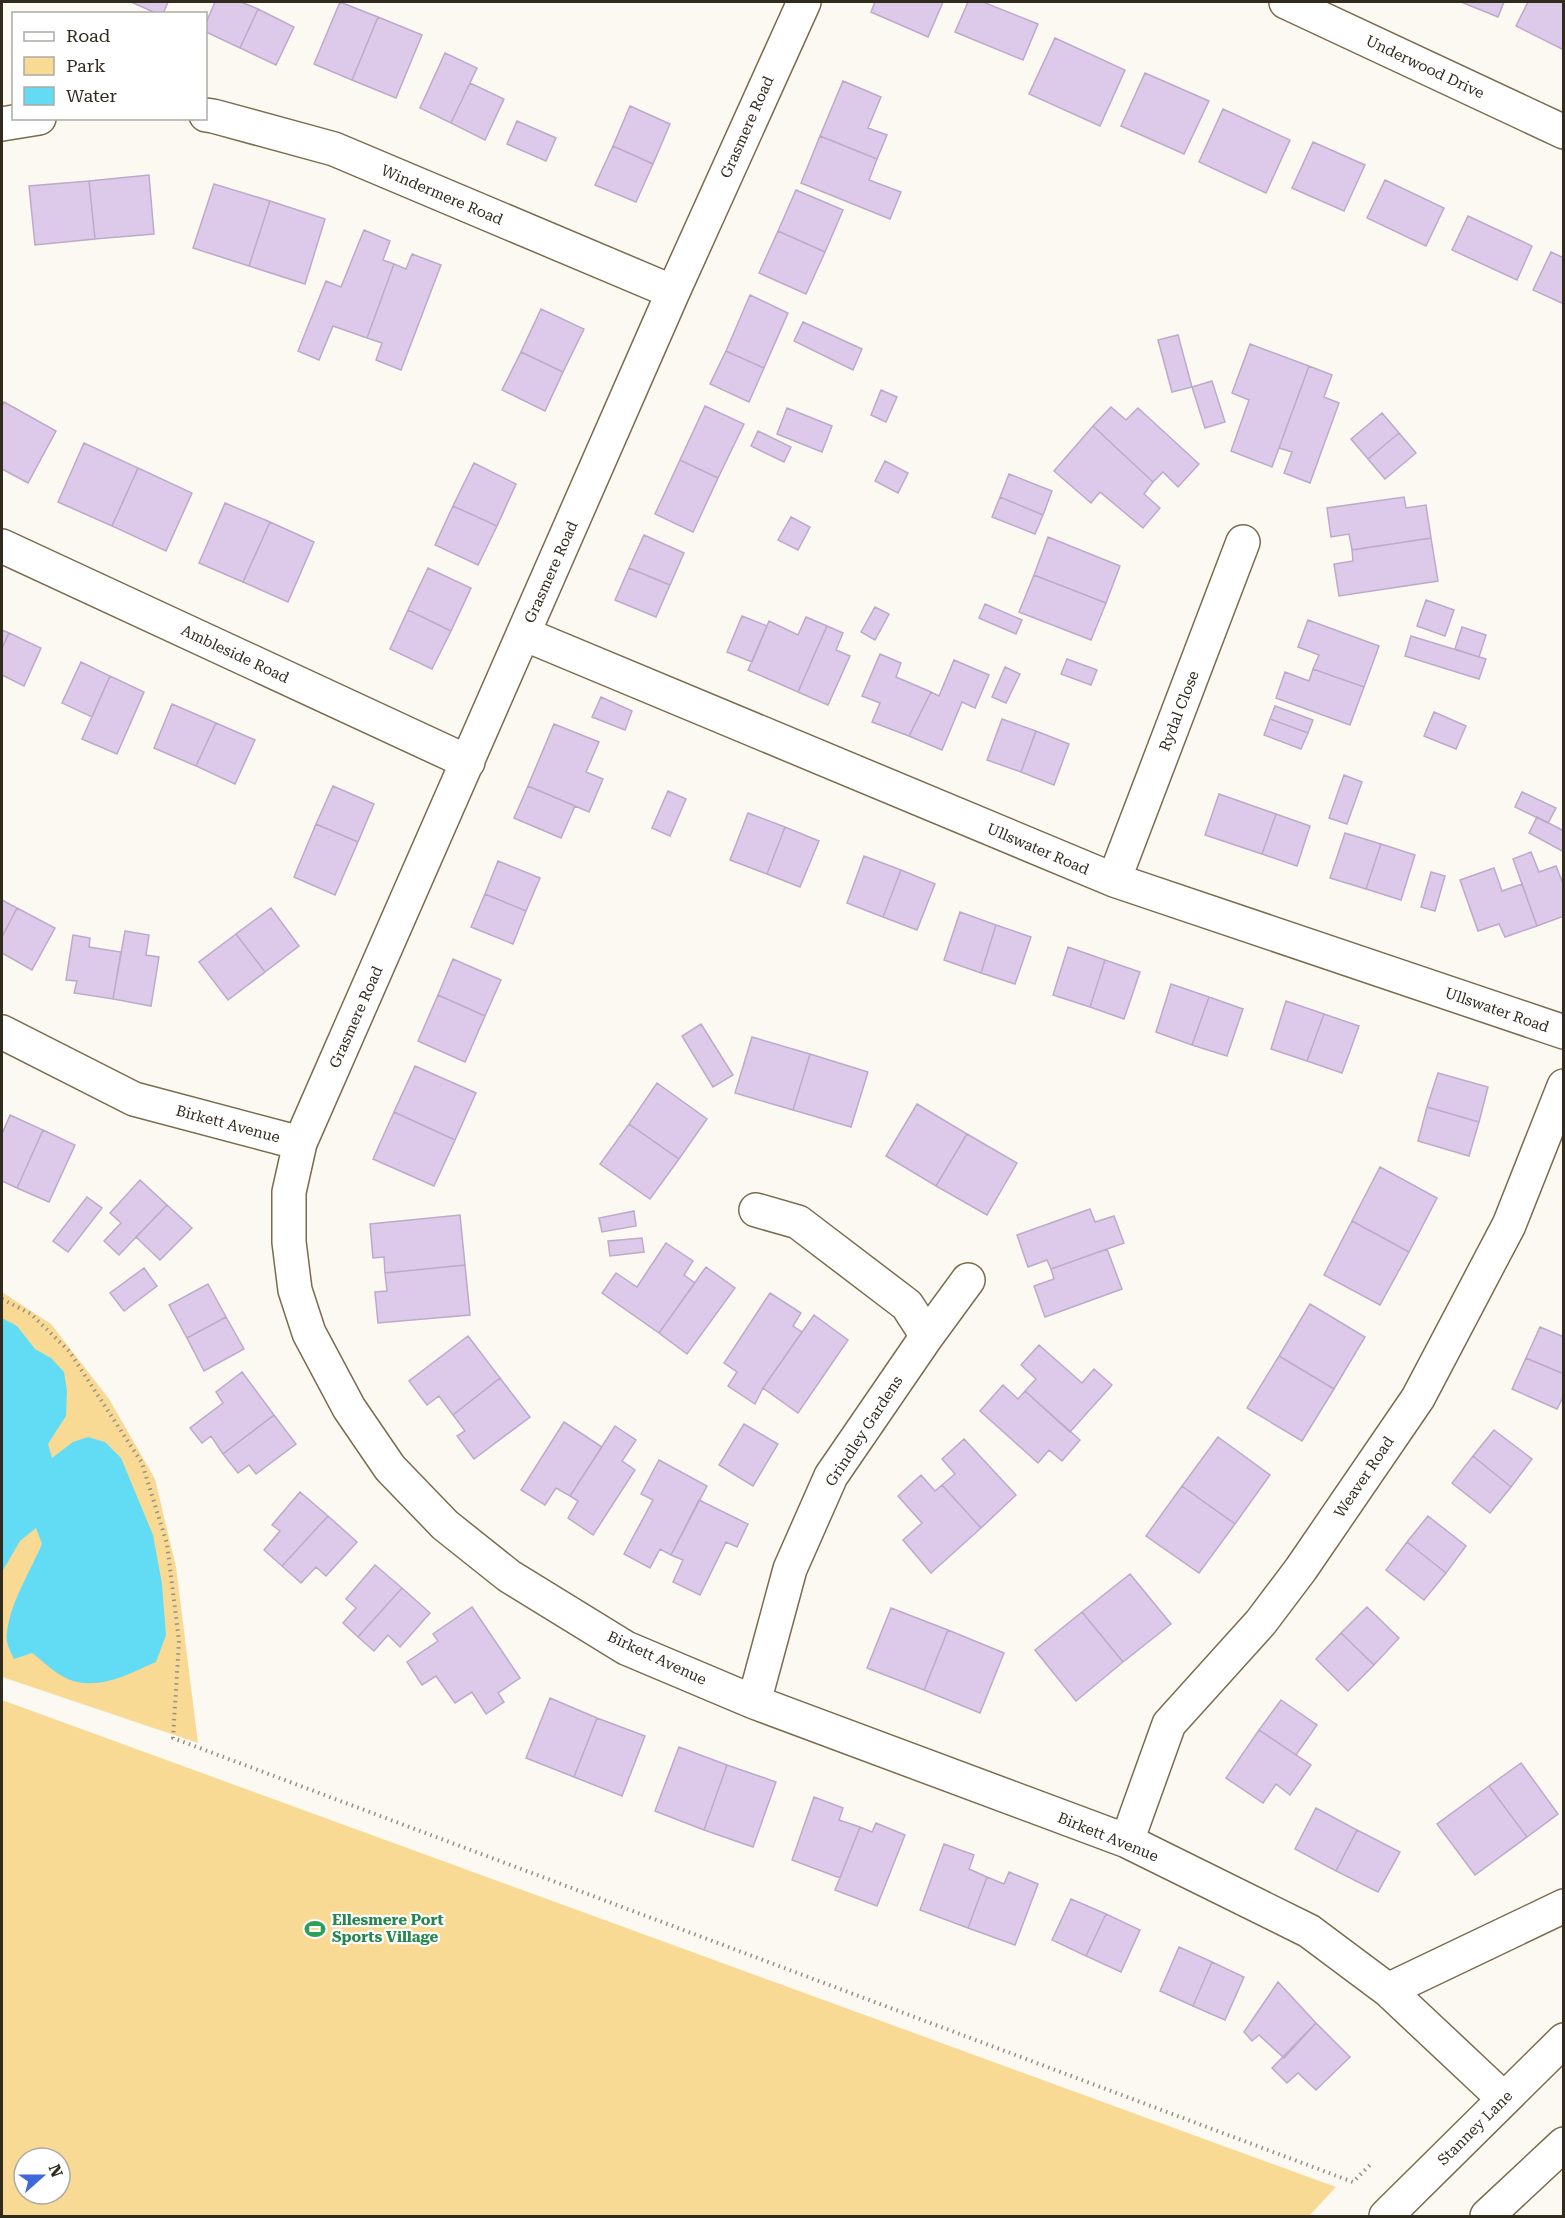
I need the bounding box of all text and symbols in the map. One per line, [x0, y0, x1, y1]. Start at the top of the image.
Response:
legend [12, 12, 207, 120]
text: Road [66, 25, 111, 46]
street label: Underwood Drive [1363, 32, 1487, 102]
text: Park [66, 55, 106, 76]
street label: Grasmere Road [716, 73, 778, 181]
text: Water [66, 85, 117, 106]
street label: Windermere Road [378, 161, 506, 229]
street label: Grasmere Road [520, 518, 582, 626]
street label: Ambleside Road [178, 621, 292, 687]
street label: Rydal Close [1155, 668, 1203, 754]
street label: Ullswater Road [984, 819, 1092, 879]
street label: Grasmere Road [325, 963, 387, 1071]
street label: Ullswater Road [1442, 984, 1552, 1036]
street label: Birkett Avenue [174, 1101, 282, 1147]
street label: Grindley Gardens [822, 1372, 906, 1490]
street label: Weaver Road [1330, 1433, 1398, 1521]
street label: Birkett Avenue [605, 1627, 709, 1689]
street label: Birkett Avenue [1055, 1809, 1161, 1865]
place label: Ellesmere Port Sports Village [332, 1911, 444, 1946]
sports icon: Ellesmere Port Sports Village [303, 1917, 327, 1941]
street label: Stanney Lane [1434, 2087, 1516, 2169]
north arrow [12, 2146, 72, 2206]
text: N [44, 2162, 67, 2180]

